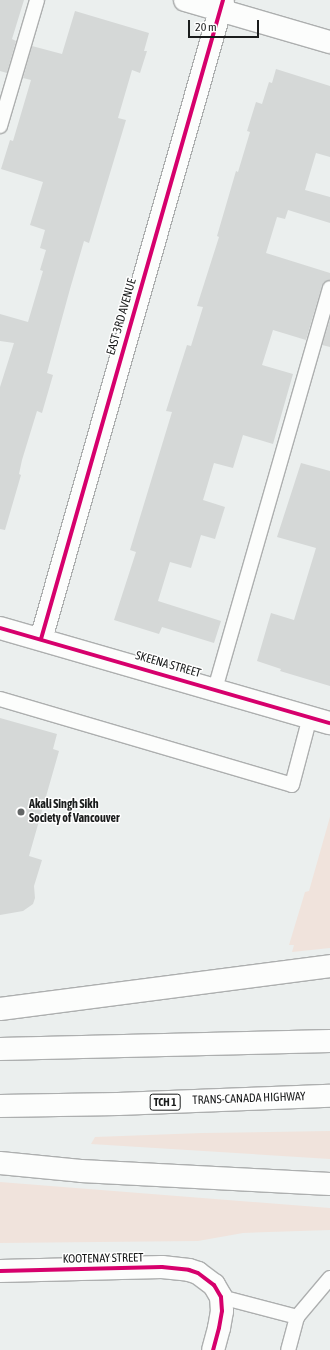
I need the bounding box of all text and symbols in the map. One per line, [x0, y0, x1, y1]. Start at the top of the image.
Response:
scale bar [190, 12, 261, 38]
text: 20 m [195, 20, 217, 34]
street label: EAST 3RD AVENUE [104, 277, 140, 357]
street label: SKEENA STREET [134, 649, 202, 681]
place label: Akali Singh Sikh Society of Vancouver [29, 798, 120, 826]
marker: Akali Singh Sikh Society of Vancouver [16, 807, 26, 817]
street label: TRANS-CANADA HIGHWAY [192, 1090, 306, 1108]
road number: TCH 1 [149, 1093, 181, 1111]
street label: KOOTENAY STREET [62, 1251, 144, 1267]

